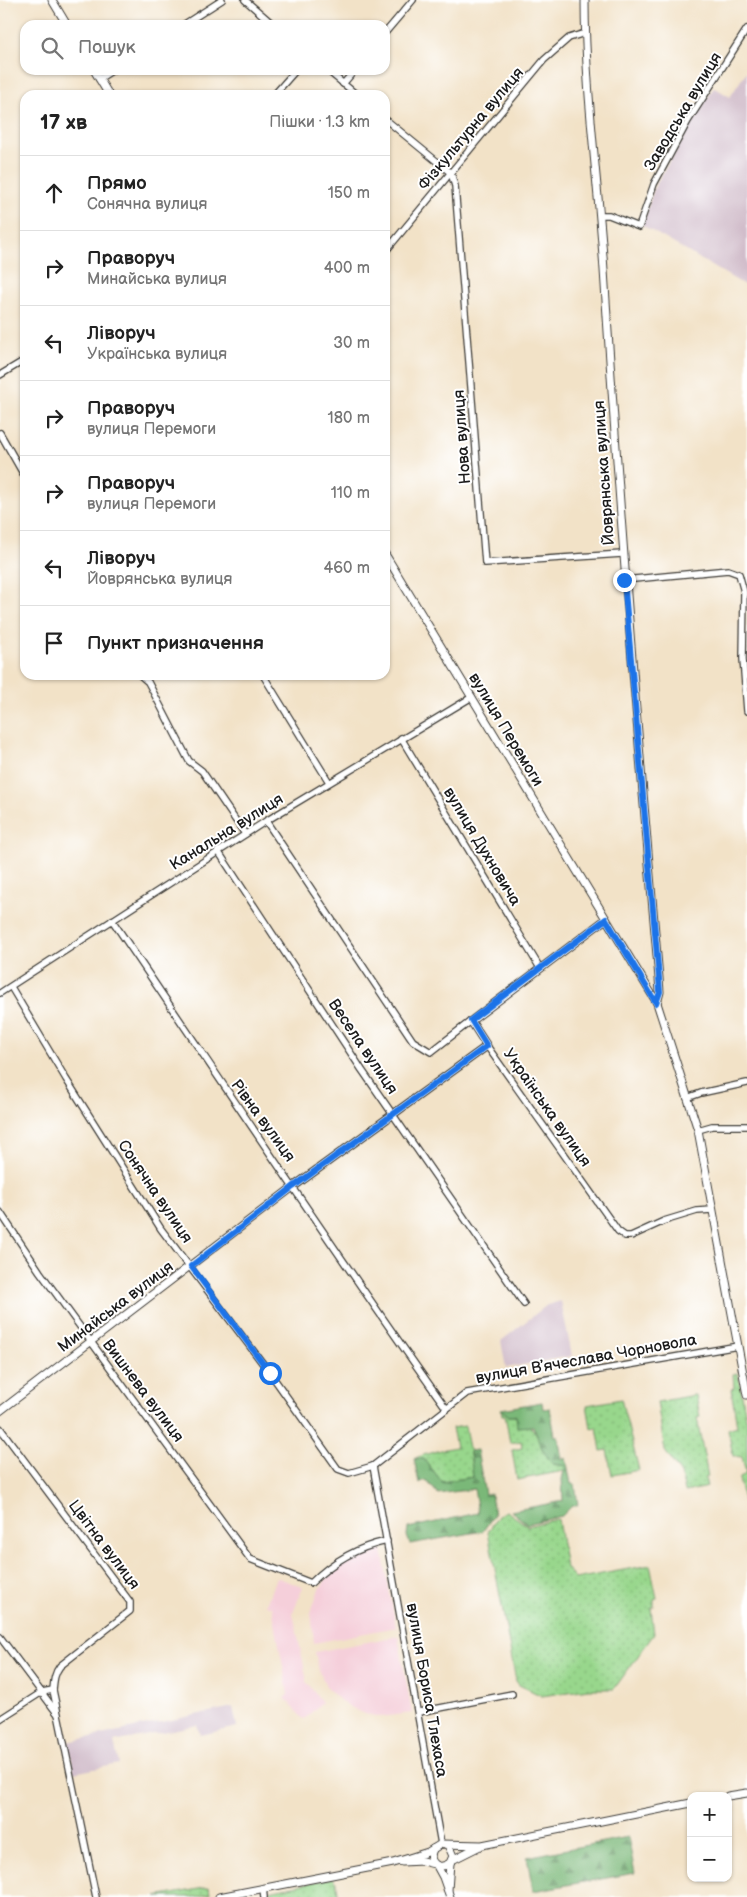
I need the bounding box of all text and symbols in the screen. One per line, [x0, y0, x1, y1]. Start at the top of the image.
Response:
search box [20, 20, 390, 75]
icon: search [38, 34, 66, 62]
text: Пошук [78, 36, 136, 59]
street label: Заводська вулиця [640, 49, 726, 174]
street label: Фізкультурна вулиця [414, 64, 528, 194]
text: 17 хв [40, 110, 87, 135]
text: Пішки · 1.3 km [269, 113, 370, 132]
text: Прямо [87, 172, 147, 195]
icon: ahead [40, 179, 68, 207]
text: 150 m [328, 184, 370, 203]
text: Сонячна вулиця [87, 195, 207, 214]
text: Праворуч [87, 247, 175, 270]
icon: right [40, 254, 68, 282]
text: 400 m [324, 259, 370, 278]
text: Минайська вулиця [87, 270, 227, 289]
text: Ліворуч [87, 322, 156, 345]
icon: left [40, 329, 68, 357]
text: 30 m [333, 334, 370, 353]
text: Українська вулиця [87, 345, 227, 364]
street label: Нова вулиця [450, 389, 475, 485]
text: Праворуч [87, 397, 175, 420]
street label: Йоврянська вулиця [590, 400, 619, 546]
icon: right [40, 404, 68, 432]
text: 180 m [328, 409, 370, 428]
text: вулиця Перемоги [87, 420, 216, 439]
text: Праворуч [87, 472, 175, 495]
icon: right [40, 479, 68, 507]
text: 110 m [331, 484, 370, 503]
text: вулиця Перемоги [87, 495, 216, 514]
text: Ліворуч [87, 547, 156, 570]
icon: left [40, 554, 68, 582]
text: 460 m [324, 559, 370, 578]
route end [613, 569, 636, 592]
text: Йоврянська вулиця [87, 570, 232, 589]
icon: arrive [40, 629, 68, 657]
text: Пункт призначення [87, 632, 264, 655]
street label: вулиця Перемоги [464, 669, 547, 790]
street label: вулиця Духновича [439, 784, 525, 910]
street label: Канальна вулиця [167, 790, 287, 875]
street label: Весела вулиця [324, 996, 402, 1098]
street label: Українська вулиця [499, 1045, 595, 1171]
street label: Рівна вулиця [227, 1076, 299, 1166]
street label: Сонячна вулиця [113, 1137, 196, 1247]
street label: Минайська вулиця [54, 1257, 178, 1357]
street label: вулиця Вʼячеслава Чорновола [474, 1331, 699, 1388]
street label: Вишнева вулиця [98, 1336, 188, 1446]
route start [259, 1362, 282, 1385]
street label: Цвітна вулиця [64, 1496, 144, 1593]
street label: вулиця Бориса Тлехаса [402, 1602, 451, 1779]
map controls [687, 1792, 732, 1882]
button: + [687, 1792, 732, 1837]
button: − [687, 1837, 732, 1882]

